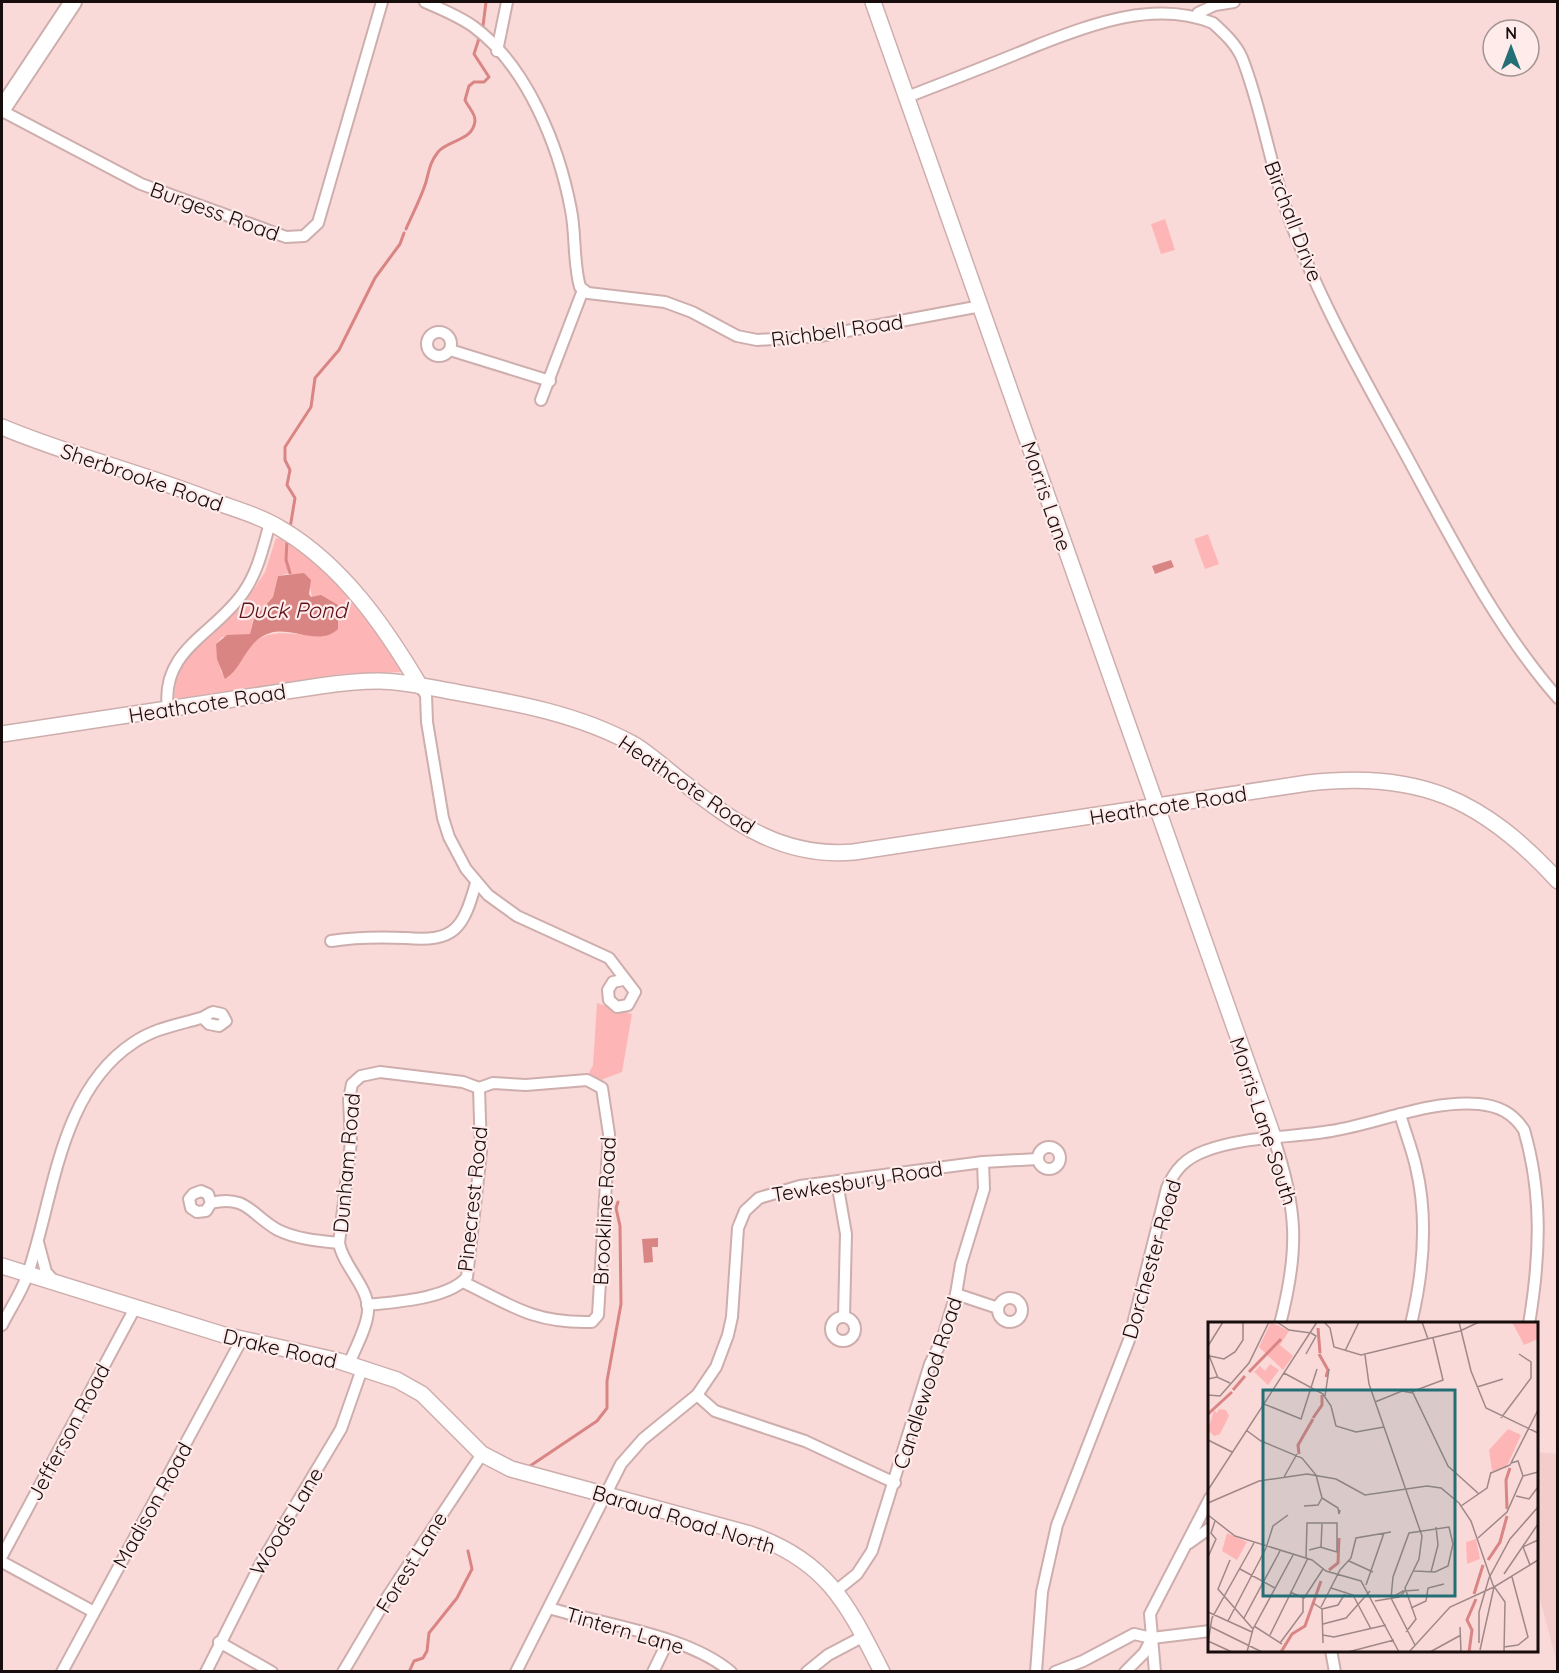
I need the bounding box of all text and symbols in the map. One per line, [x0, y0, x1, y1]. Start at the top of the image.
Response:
north arrow [1481, 18, 1541, 78]
text: N [1505, 23, 1517, 43]
street label: Birchall Drive [1259, 157, 1329, 285]
street label: Burgess Road [147, 176, 283, 246]
street label: Richbell Road [769, 308, 905, 352]
street label: Sherbrooke Road [57, 437, 227, 517]
street label: Morris Lane [1016, 438, 1078, 554]
water label: Duck Pond [237, 596, 350, 624]
street label: Heathcote Road [126, 678, 288, 728]
street label: Heathcote Road [614, 729, 760, 839]
street label: Heathcote Road [1087, 780, 1249, 830]
street label: Morris Lane South [1225, 1034, 1303, 1208]
street label: Dunham Road [327, 1092, 365, 1234]
street label: Pinecrest Road [451, 1125, 493, 1273]
street label: Brookline Road [587, 1136, 621, 1286]
street label: Tewkesbury Road [770, 1155, 944, 1207]
street label: Dorchester Road [1116, 1176, 1186, 1342]
street label: Candlewood Road [887, 1294, 967, 1472]
street label: Drake Road [220, 1322, 340, 1374]
inset map [1208, 1322, 1538, 1652]
street label: Jefferson Road [21, 1359, 115, 1505]
street label: Madison Road [107, 1438, 197, 1572]
street label: Woods Lane [244, 1462, 328, 1580]
street label: Baraud Road North [589, 1479, 779, 1559]
street label: Forest Lane [370, 1507, 452, 1617]
street label: Tintern Lane [563, 1601, 687, 1659]

